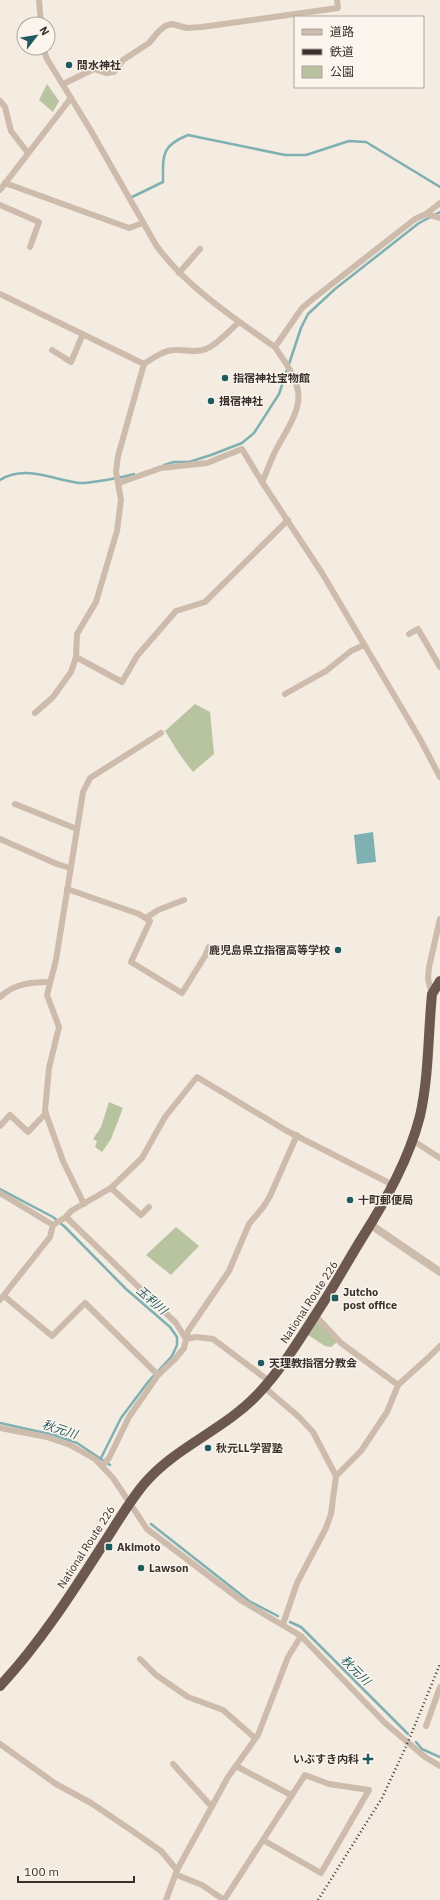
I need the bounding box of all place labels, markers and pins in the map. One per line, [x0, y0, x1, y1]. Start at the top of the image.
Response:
place label: 間水神社 [77, 58, 121, 72]
marker: 間水神社 [64, 60, 74, 70]
place label: 指宿神社宝物館 [233, 371, 310, 385]
marker: 指宿神社宝物館 [220, 373, 230, 383]
place label: 揖宿神社 [219, 394, 263, 408]
marker: 揖宿神社 [206, 396, 216, 406]
place label: 鹿児島県立指宿高等学校 [209, 943, 330, 957]
marker: 鹿児島県立指宿高等学校 [333, 945, 343, 955]
place label: 十町郵便局 [358, 1193, 413, 1207]
marker: 十町郵便局 [345, 1195, 355, 1205]
place label: Jutcho post office [343, 1285, 397, 1312]
marker: Jutcho post office [330, 1293, 340, 1303]
place label: 天理教指宿分教会 [269, 1356, 357, 1370]
marker: 天理教指宿分教会 [256, 1358, 266, 1368]
place label: 秋元LL学習塾 [216, 1441, 283, 1455]
marker: 秋元LL学習塾 [203, 1443, 213, 1453]
place label: Akimoto [117, 1540, 160, 1554]
marker: Akimoto [104, 1542, 114, 1552]
place label: Lawson [149, 1561, 189, 1575]
marker: Lawson [136, 1563, 146, 1573]
place label: いぶすき内科 [293, 1752, 359, 1766]
marker: いぶすき内科 [362, 1753, 374, 1765]

